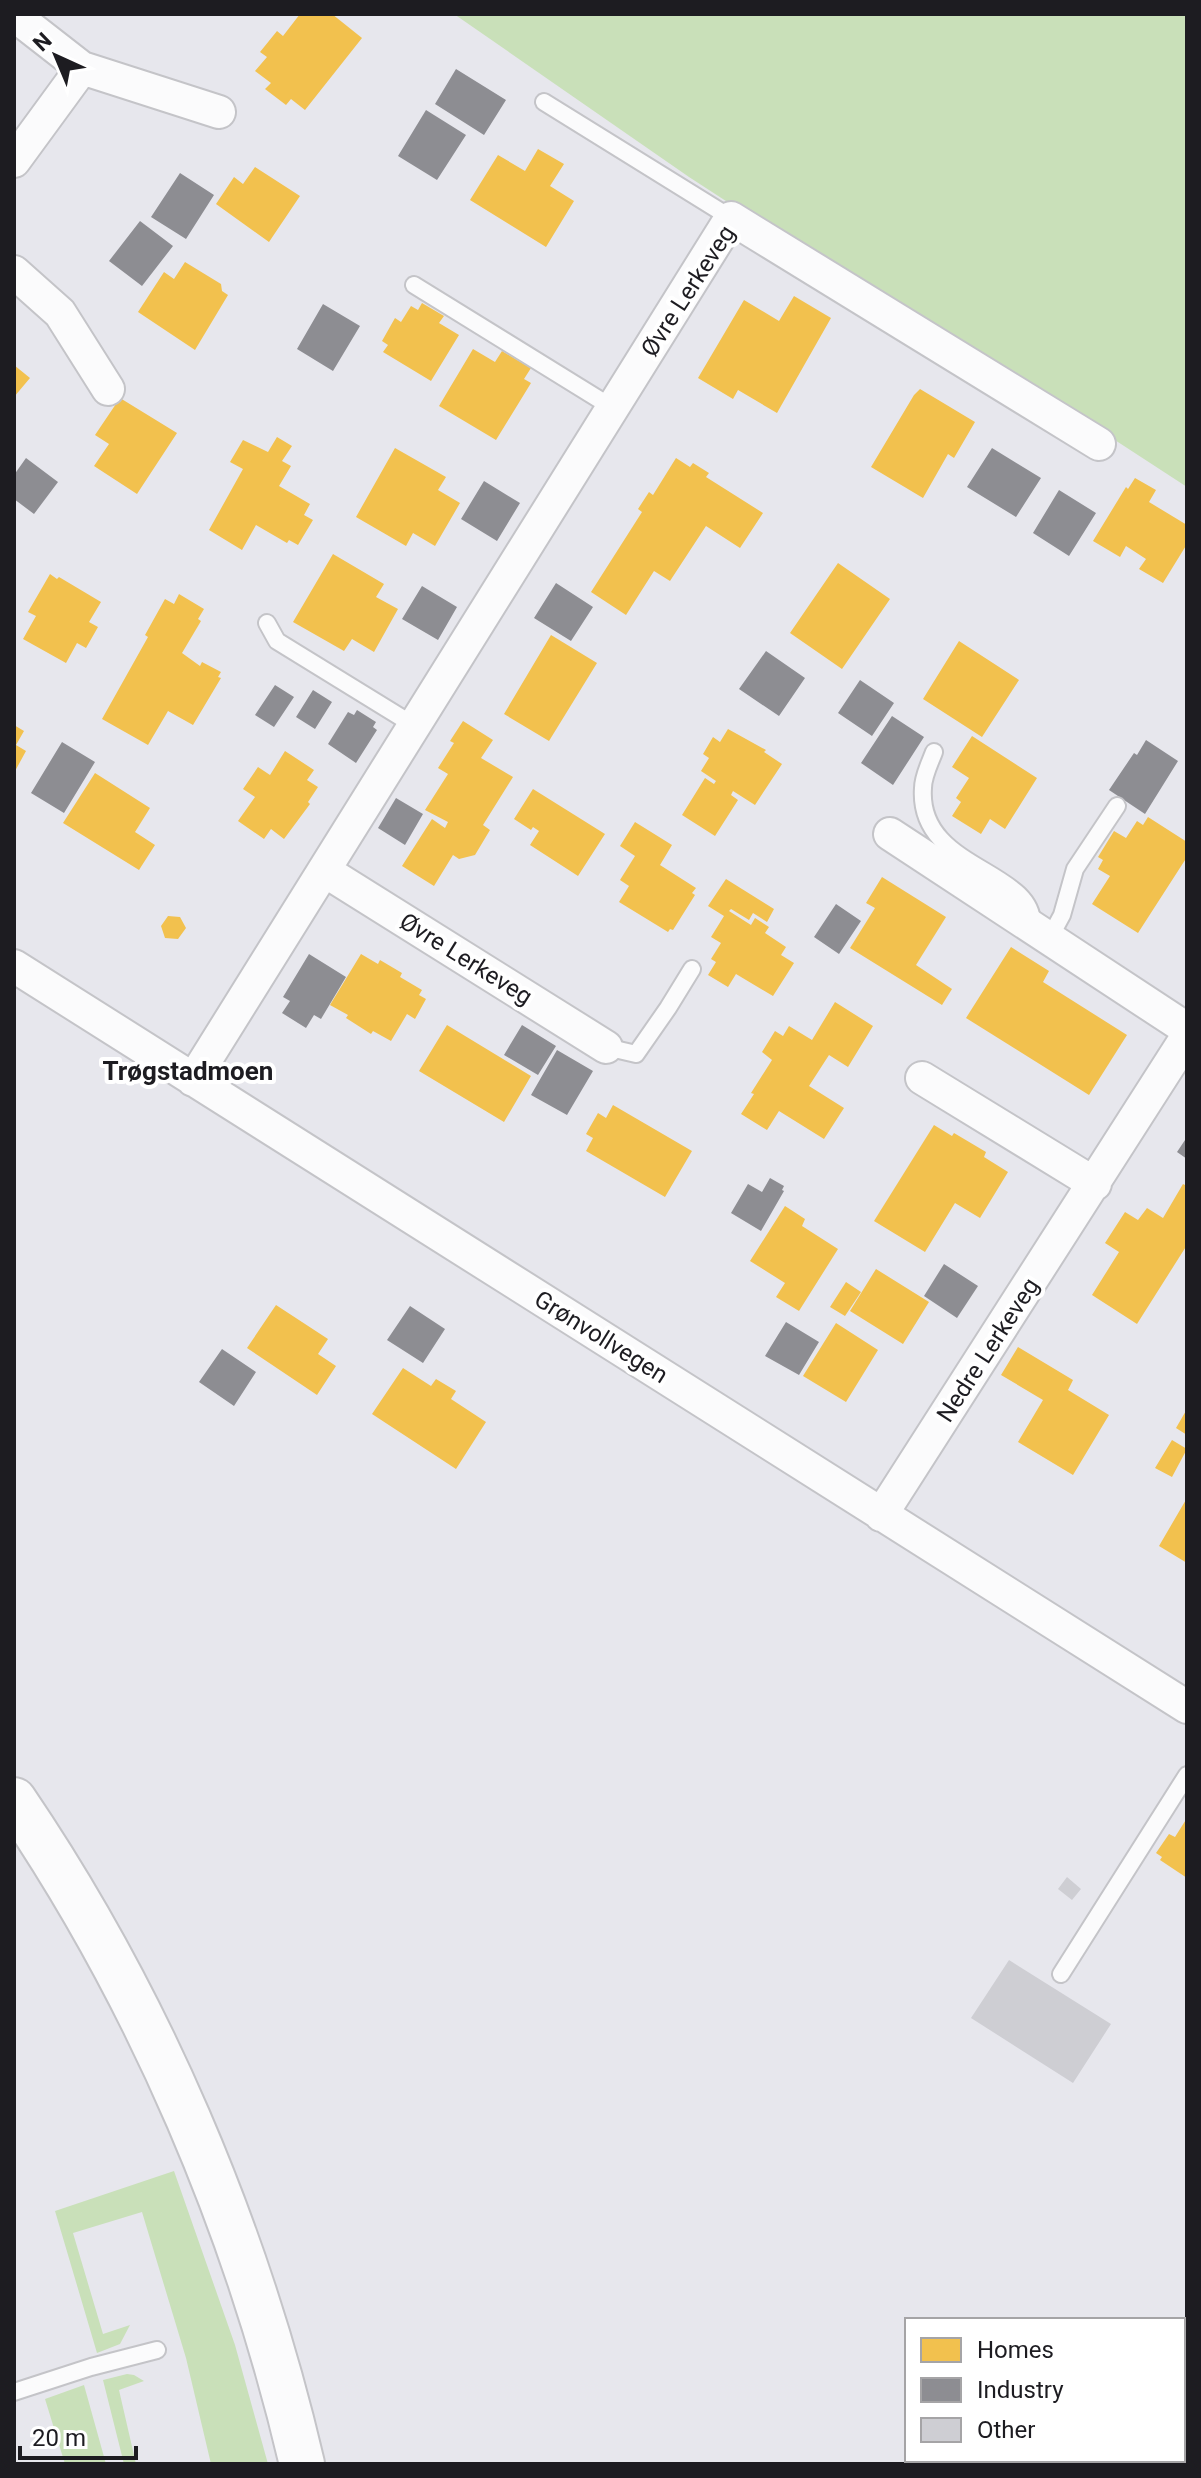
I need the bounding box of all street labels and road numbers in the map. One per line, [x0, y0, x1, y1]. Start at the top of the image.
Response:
street label: Øvre Lerkeveg [635, 220, 741, 362]
street label: Øvre Lerkeveg [395, 907, 537, 1011]
street label: Nedre Lerkeveg [931, 1273, 1045, 1427]
street label: Grønvollvegen [529, 1285, 673, 1389]

